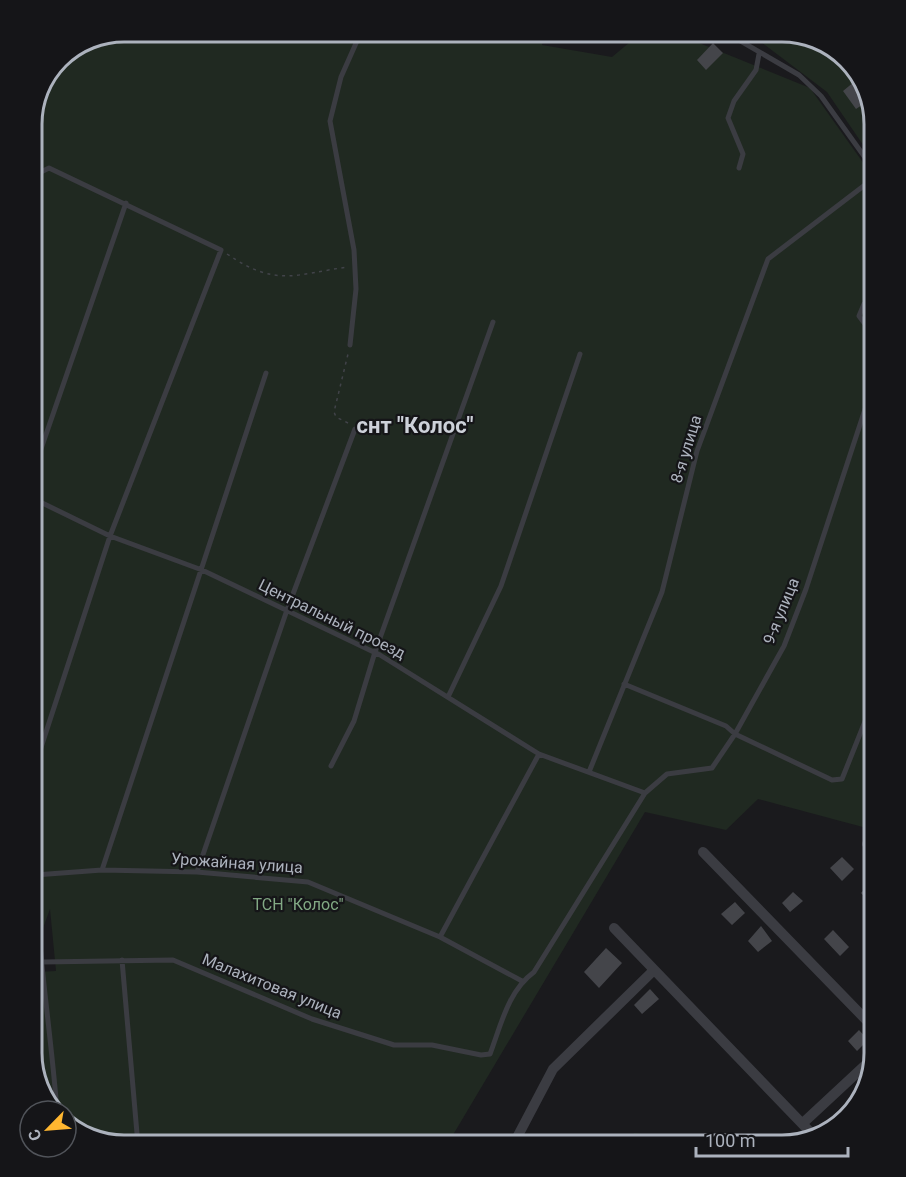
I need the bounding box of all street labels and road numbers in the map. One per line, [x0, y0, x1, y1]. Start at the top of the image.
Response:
street label: 8-я улица [667, 413, 705, 485]
street label: Центральный проезд [255, 575, 409, 663]
street label: 9-я улица [759, 575, 803, 647]
street label: Урожайная улица [170, 849, 304, 877]
street label: Малахитовая улица [199, 949, 345, 1023]

